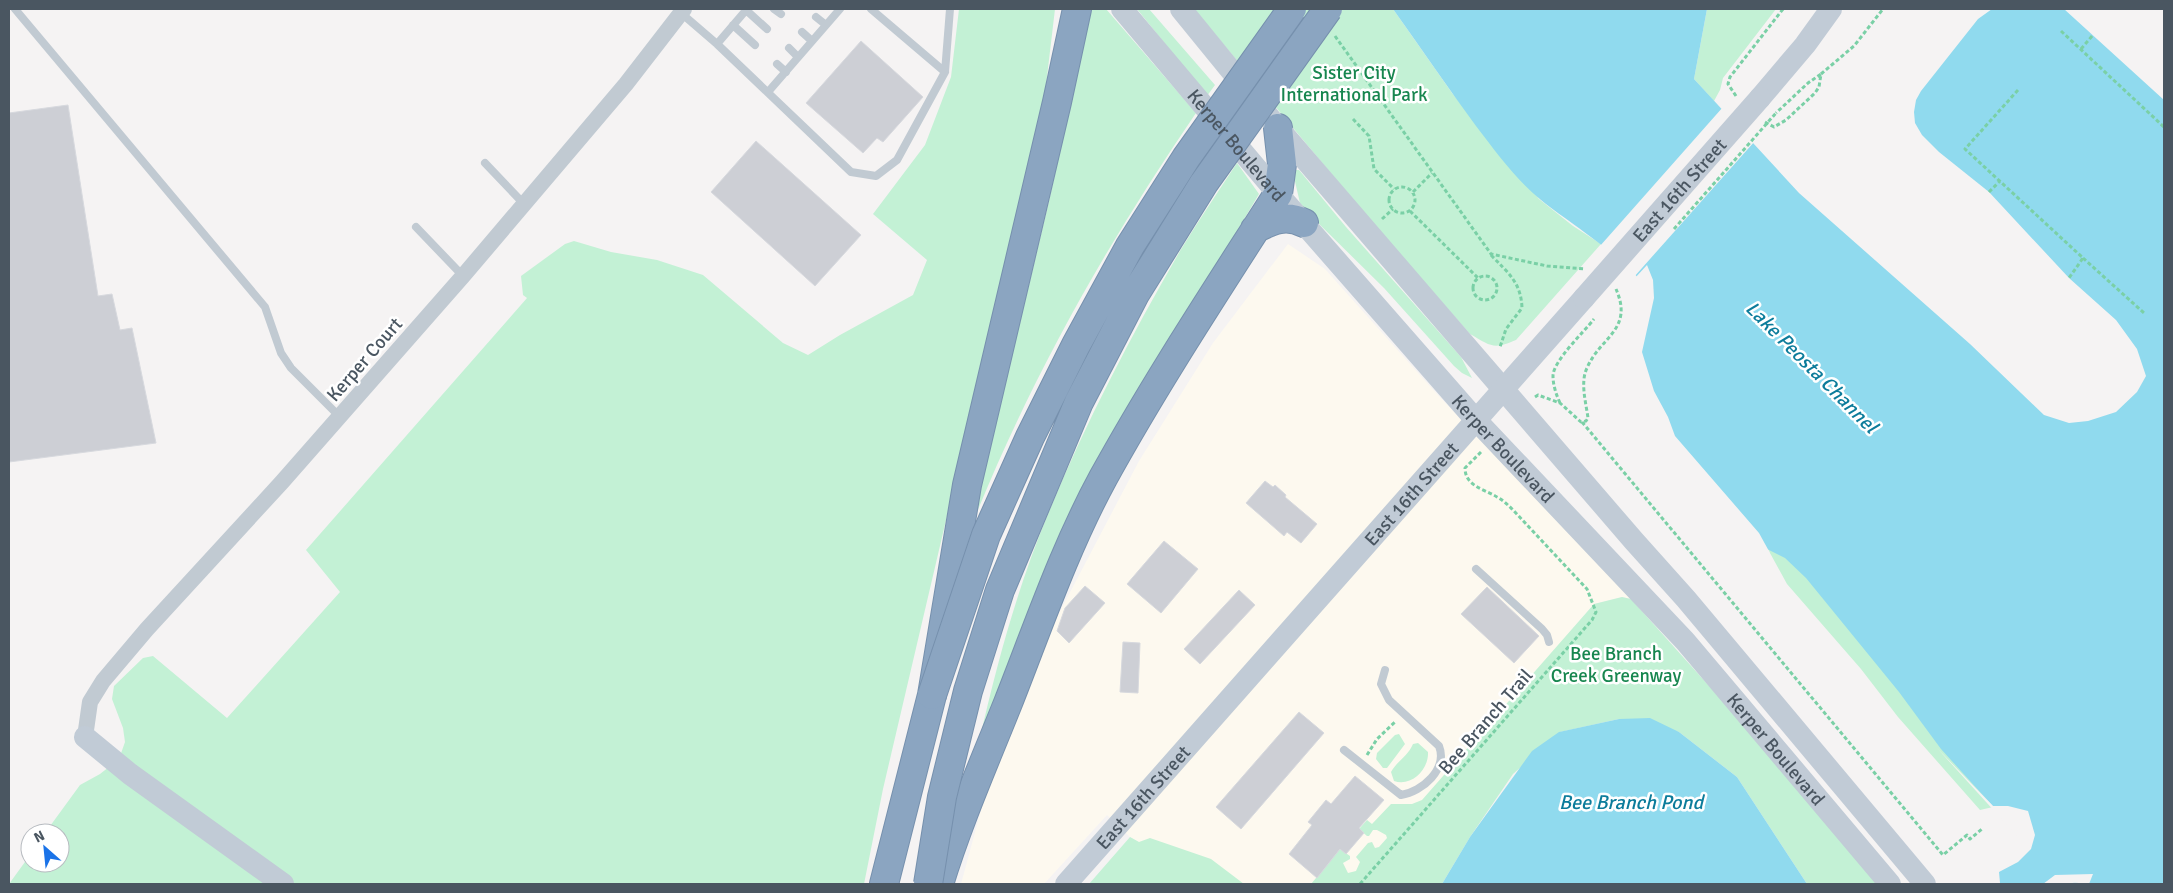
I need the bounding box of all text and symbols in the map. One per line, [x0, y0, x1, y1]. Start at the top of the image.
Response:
park label: Sister City International Park [1281, 61, 1428, 107]
street label: Kerper Boulevard [1182, 84, 1290, 207]
street label: East 16th Street [1628, 133, 1732, 248]
water label: Lake Peosta Channel [1740, 296, 1884, 440]
street label: Kerper Court [322, 312, 408, 407]
street label: Kerper Boulevard [1446, 390, 1559, 509]
street label: East 16th Street [1360, 437, 1464, 551]
park label: Bee Branch Creek Greenway [1551, 642, 1681, 688]
street label: Bee Branch Trail [1433, 664, 1538, 779]
street label: Kerper Boulevard [1721, 688, 1830, 811]
street label: East 16th Street [1091, 741, 1196, 855]
water label: Bee Branch Pond [1559, 790, 1705, 815]
north arrow [20, 823, 70, 873]
text: N [31, 827, 48, 847]

